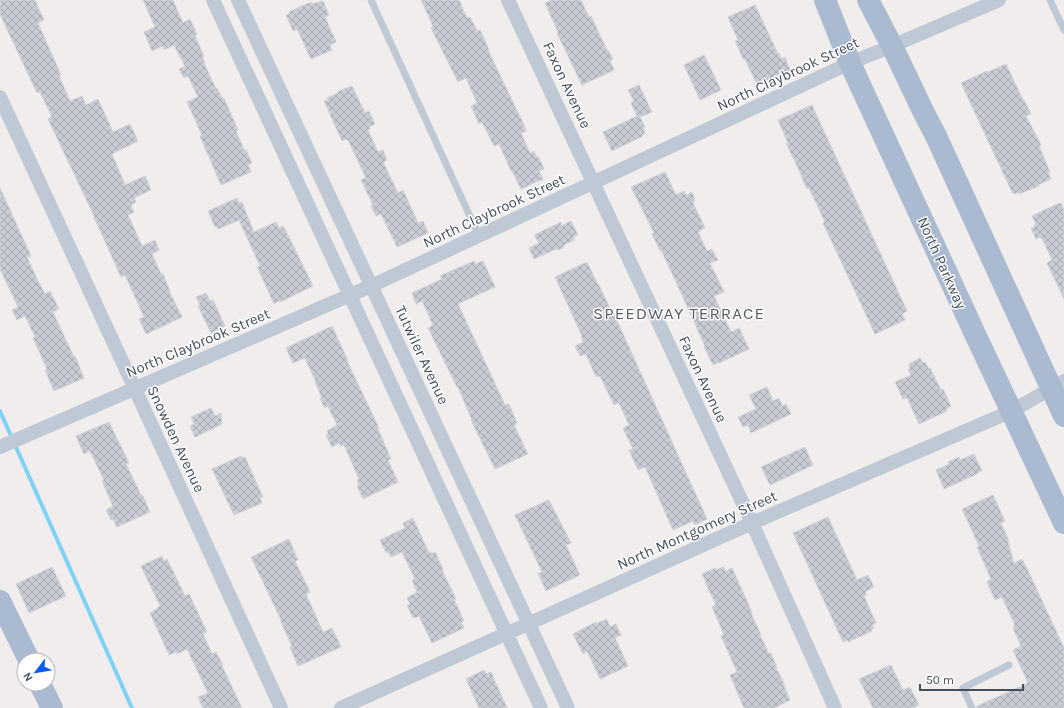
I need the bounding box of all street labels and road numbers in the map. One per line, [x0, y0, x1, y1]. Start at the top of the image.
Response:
street label: North Claybrook Street [714, 33, 862, 115]
street label: Faxon Avenue [539, 39, 595, 131]
street label: North Claybrook Street [420, 170, 568, 252]
street label: North Parkway [914, 214, 970, 312]
street label: Tutwiler Avenue [391, 303, 453, 407]
street label: North Claybrook Street [123, 304, 273, 382]
street label: Faxon Avenue [675, 333, 731, 425]
street label: Snowden Avenue [143, 383, 209, 495]
street label: North Montgomery Street [614, 486, 780, 573]

